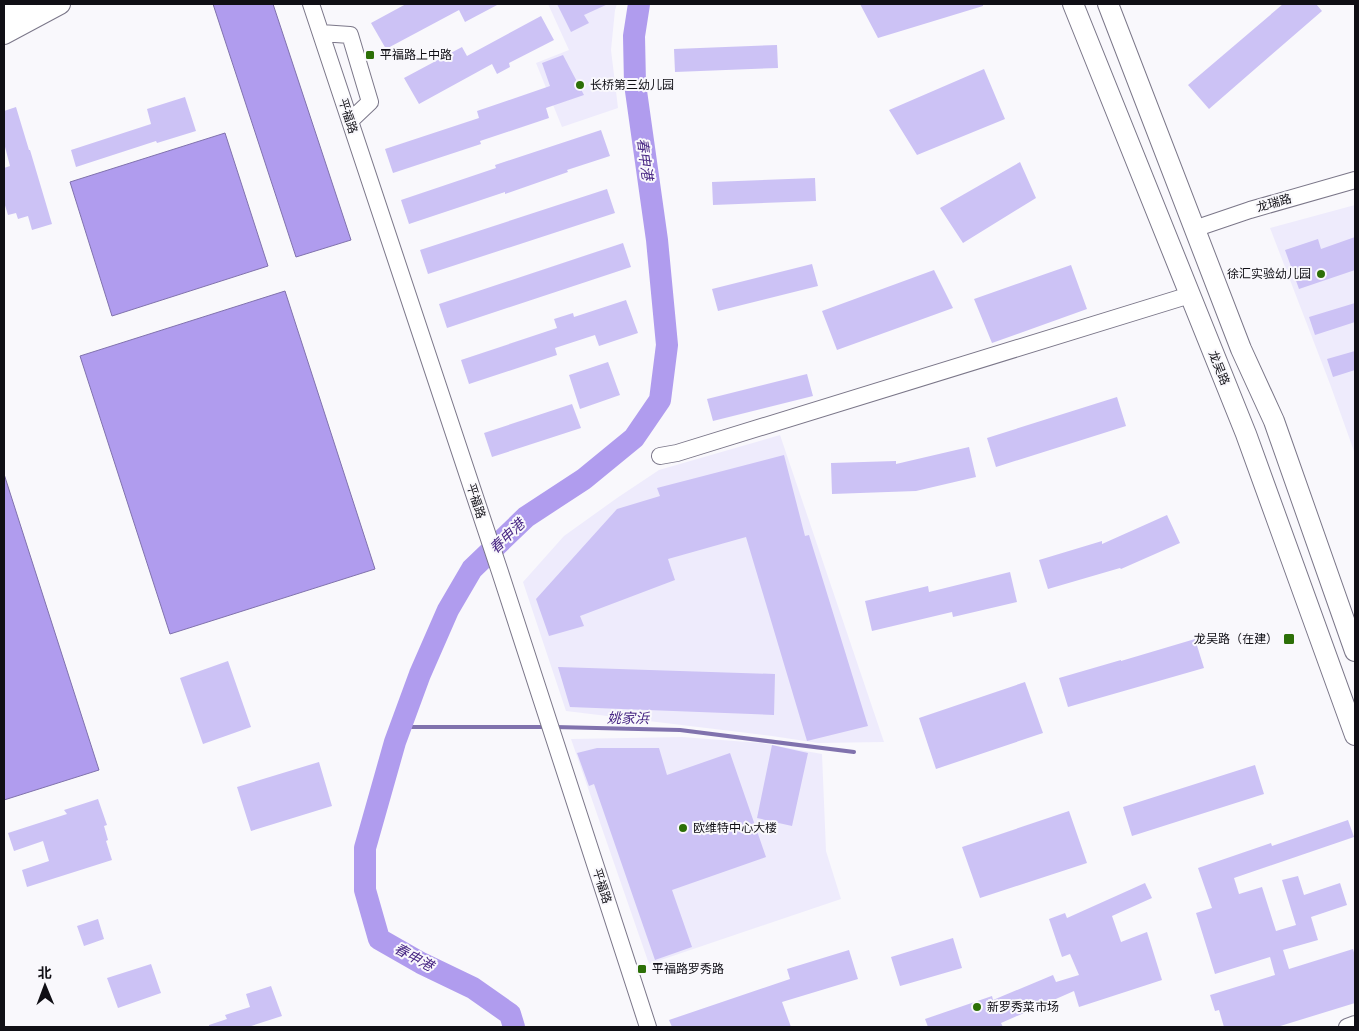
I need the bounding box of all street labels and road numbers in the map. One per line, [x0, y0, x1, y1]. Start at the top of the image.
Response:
street label: 平福路 [336, 96, 361, 135]
street label: 龙瑞路 [1254, 190, 1293, 215]
street label: 龙吴路 [1206, 348, 1233, 387]
street label: 平福路 [464, 481, 489, 520]
street label: 平福路 [590, 866, 615, 905]

